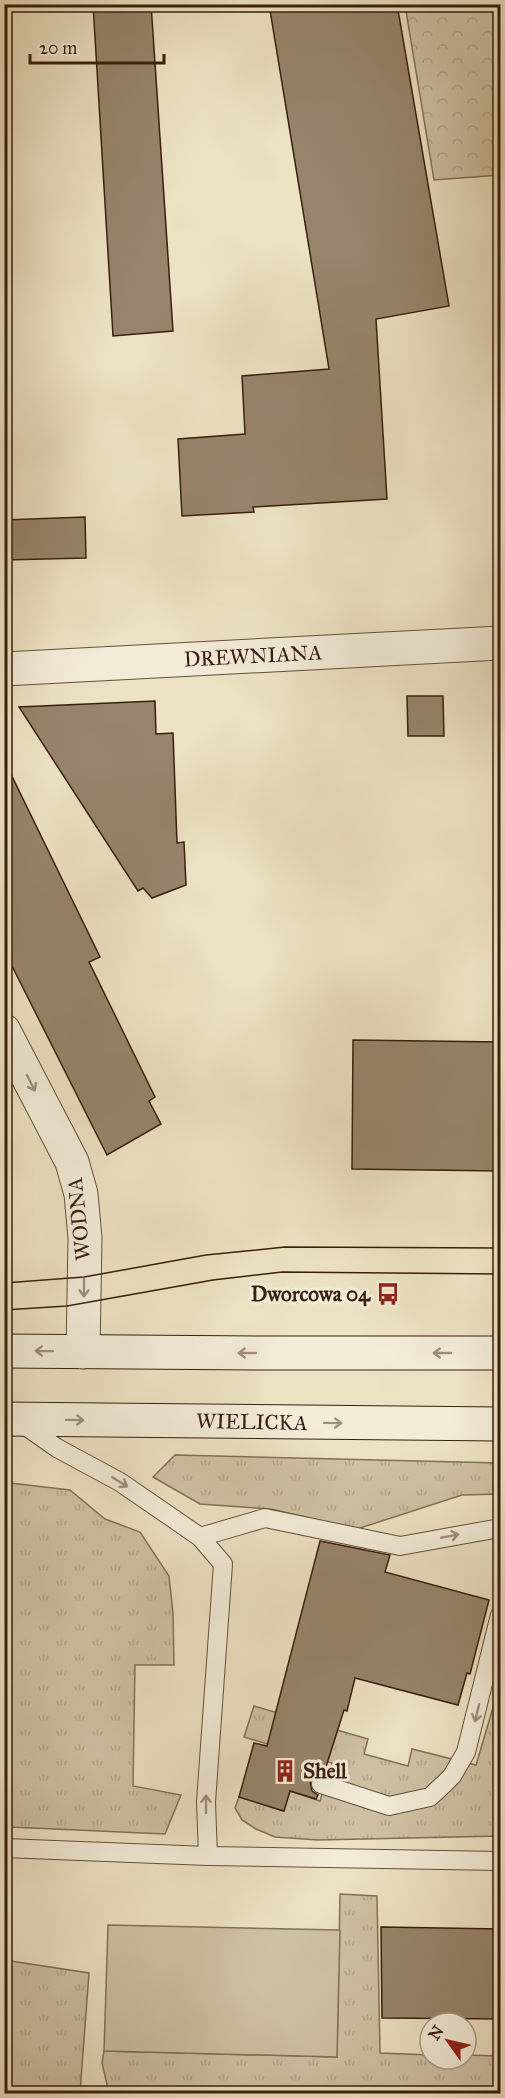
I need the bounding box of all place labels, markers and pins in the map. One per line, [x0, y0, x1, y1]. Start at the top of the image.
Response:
place label: Dworcowa 04 [251, 1281, 371, 1307]
bus stop icon: Dworcowa 04 [375, 1281, 401, 1307]
building icon: Shell [272, 1758, 298, 1784]
place label: Shell [303, 1758, 348, 1784]

